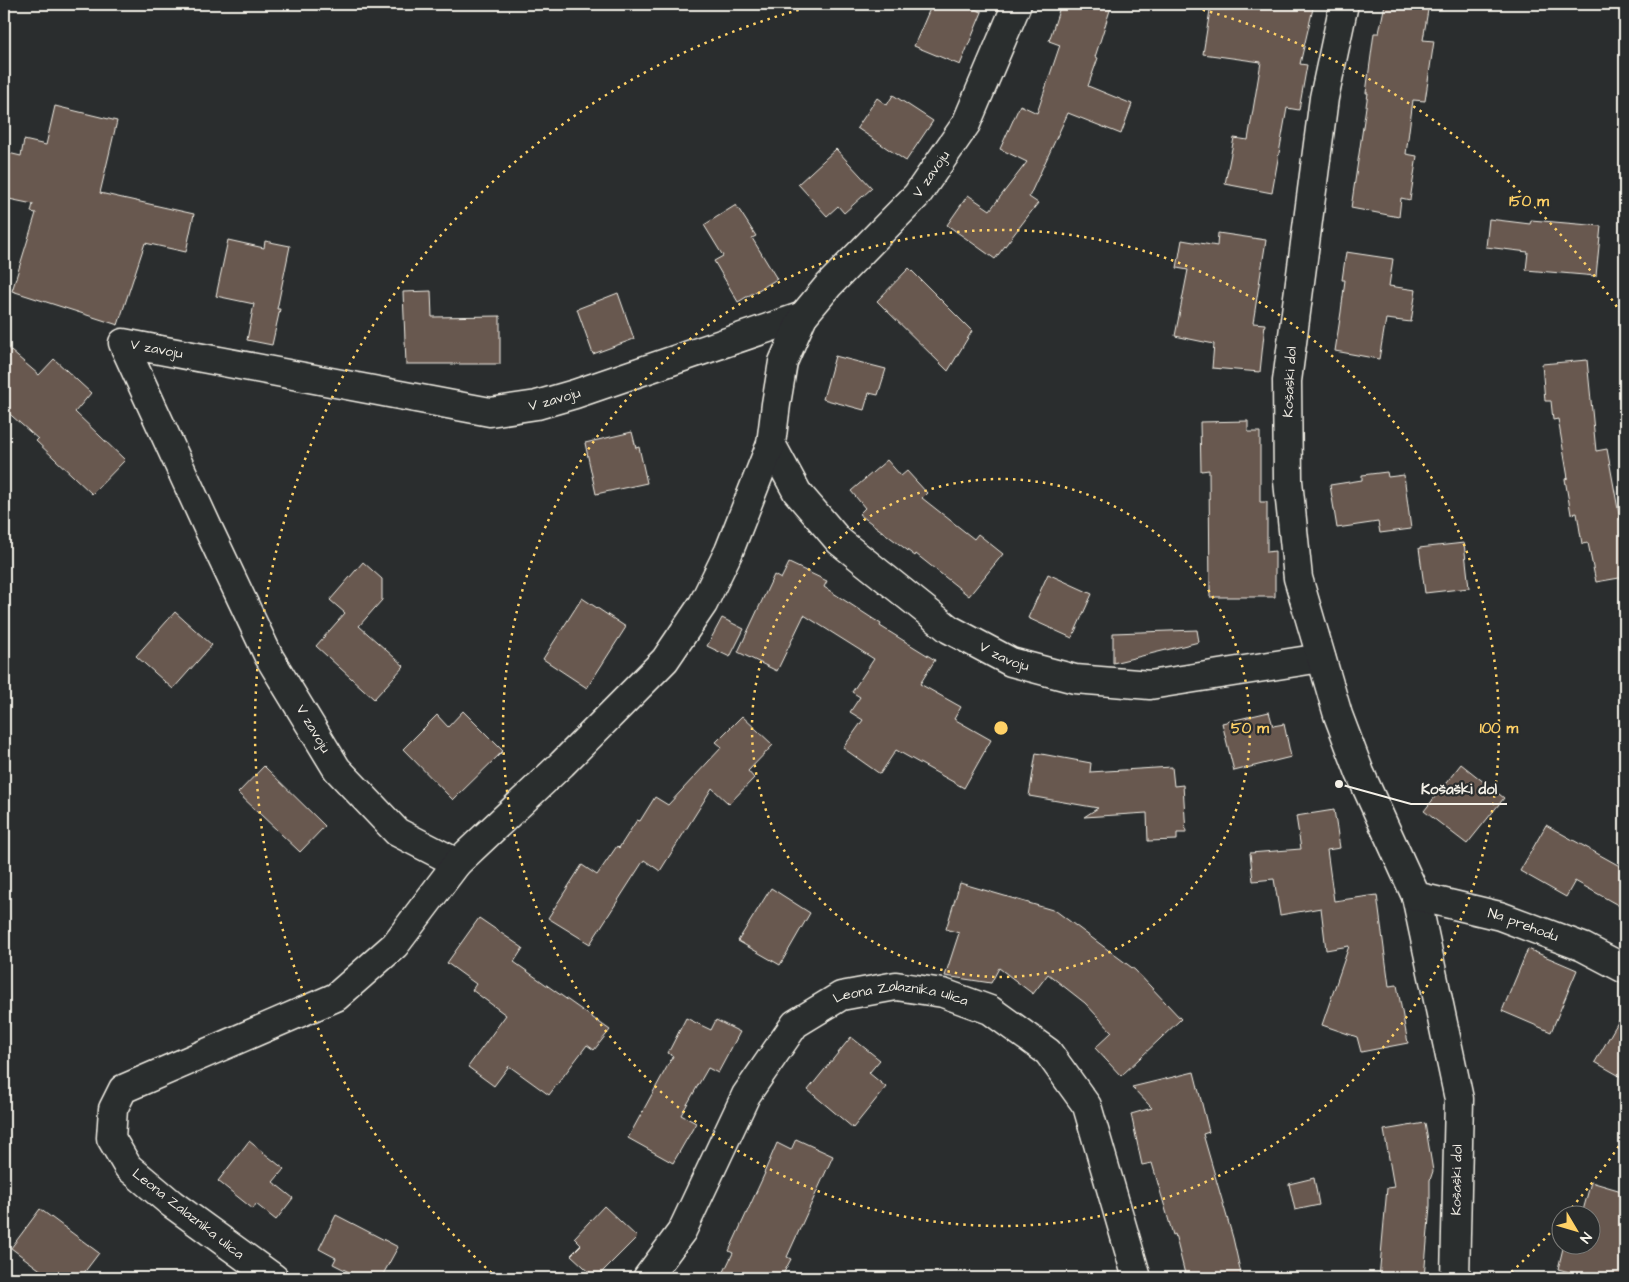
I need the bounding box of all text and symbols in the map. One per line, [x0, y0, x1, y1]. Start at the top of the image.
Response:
street label: V zavoju [908, 147, 955, 202]
text: 150 m [1509, 191, 1549, 212]
street label: V zavoju [129, 335, 185, 364]
street label: Košaški dol [1278, 346, 1302, 418]
street label: V zavoju [527, 383, 583, 416]
street label: V zavoju [976, 637, 1031, 676]
street label: V zavoju [291, 701, 335, 757]
text: 50 m [1231, 718, 1269, 739]
text: 100 m [1480, 718, 1519, 739]
centre of rings [992, 719, 1010, 737]
callout: Košaški dol [1411, 774, 1507, 804]
text: Košaški dol [1421, 779, 1498, 800]
street label: Na prehodu [1486, 903, 1561, 947]
text: Leona Zalaznika ulica [829, 976, 971, 1011]
street label: Leona Zalaznika ulica [832, 996, 970, 1012]
street label: Košaški dol [1446, 1144, 1468, 1216]
street label: Leona Zalaznika ulica [128, 1164, 248, 1264]
north arrow [1552, 1204, 1602, 1254]
text: N [1575, 1228, 1596, 1247]

